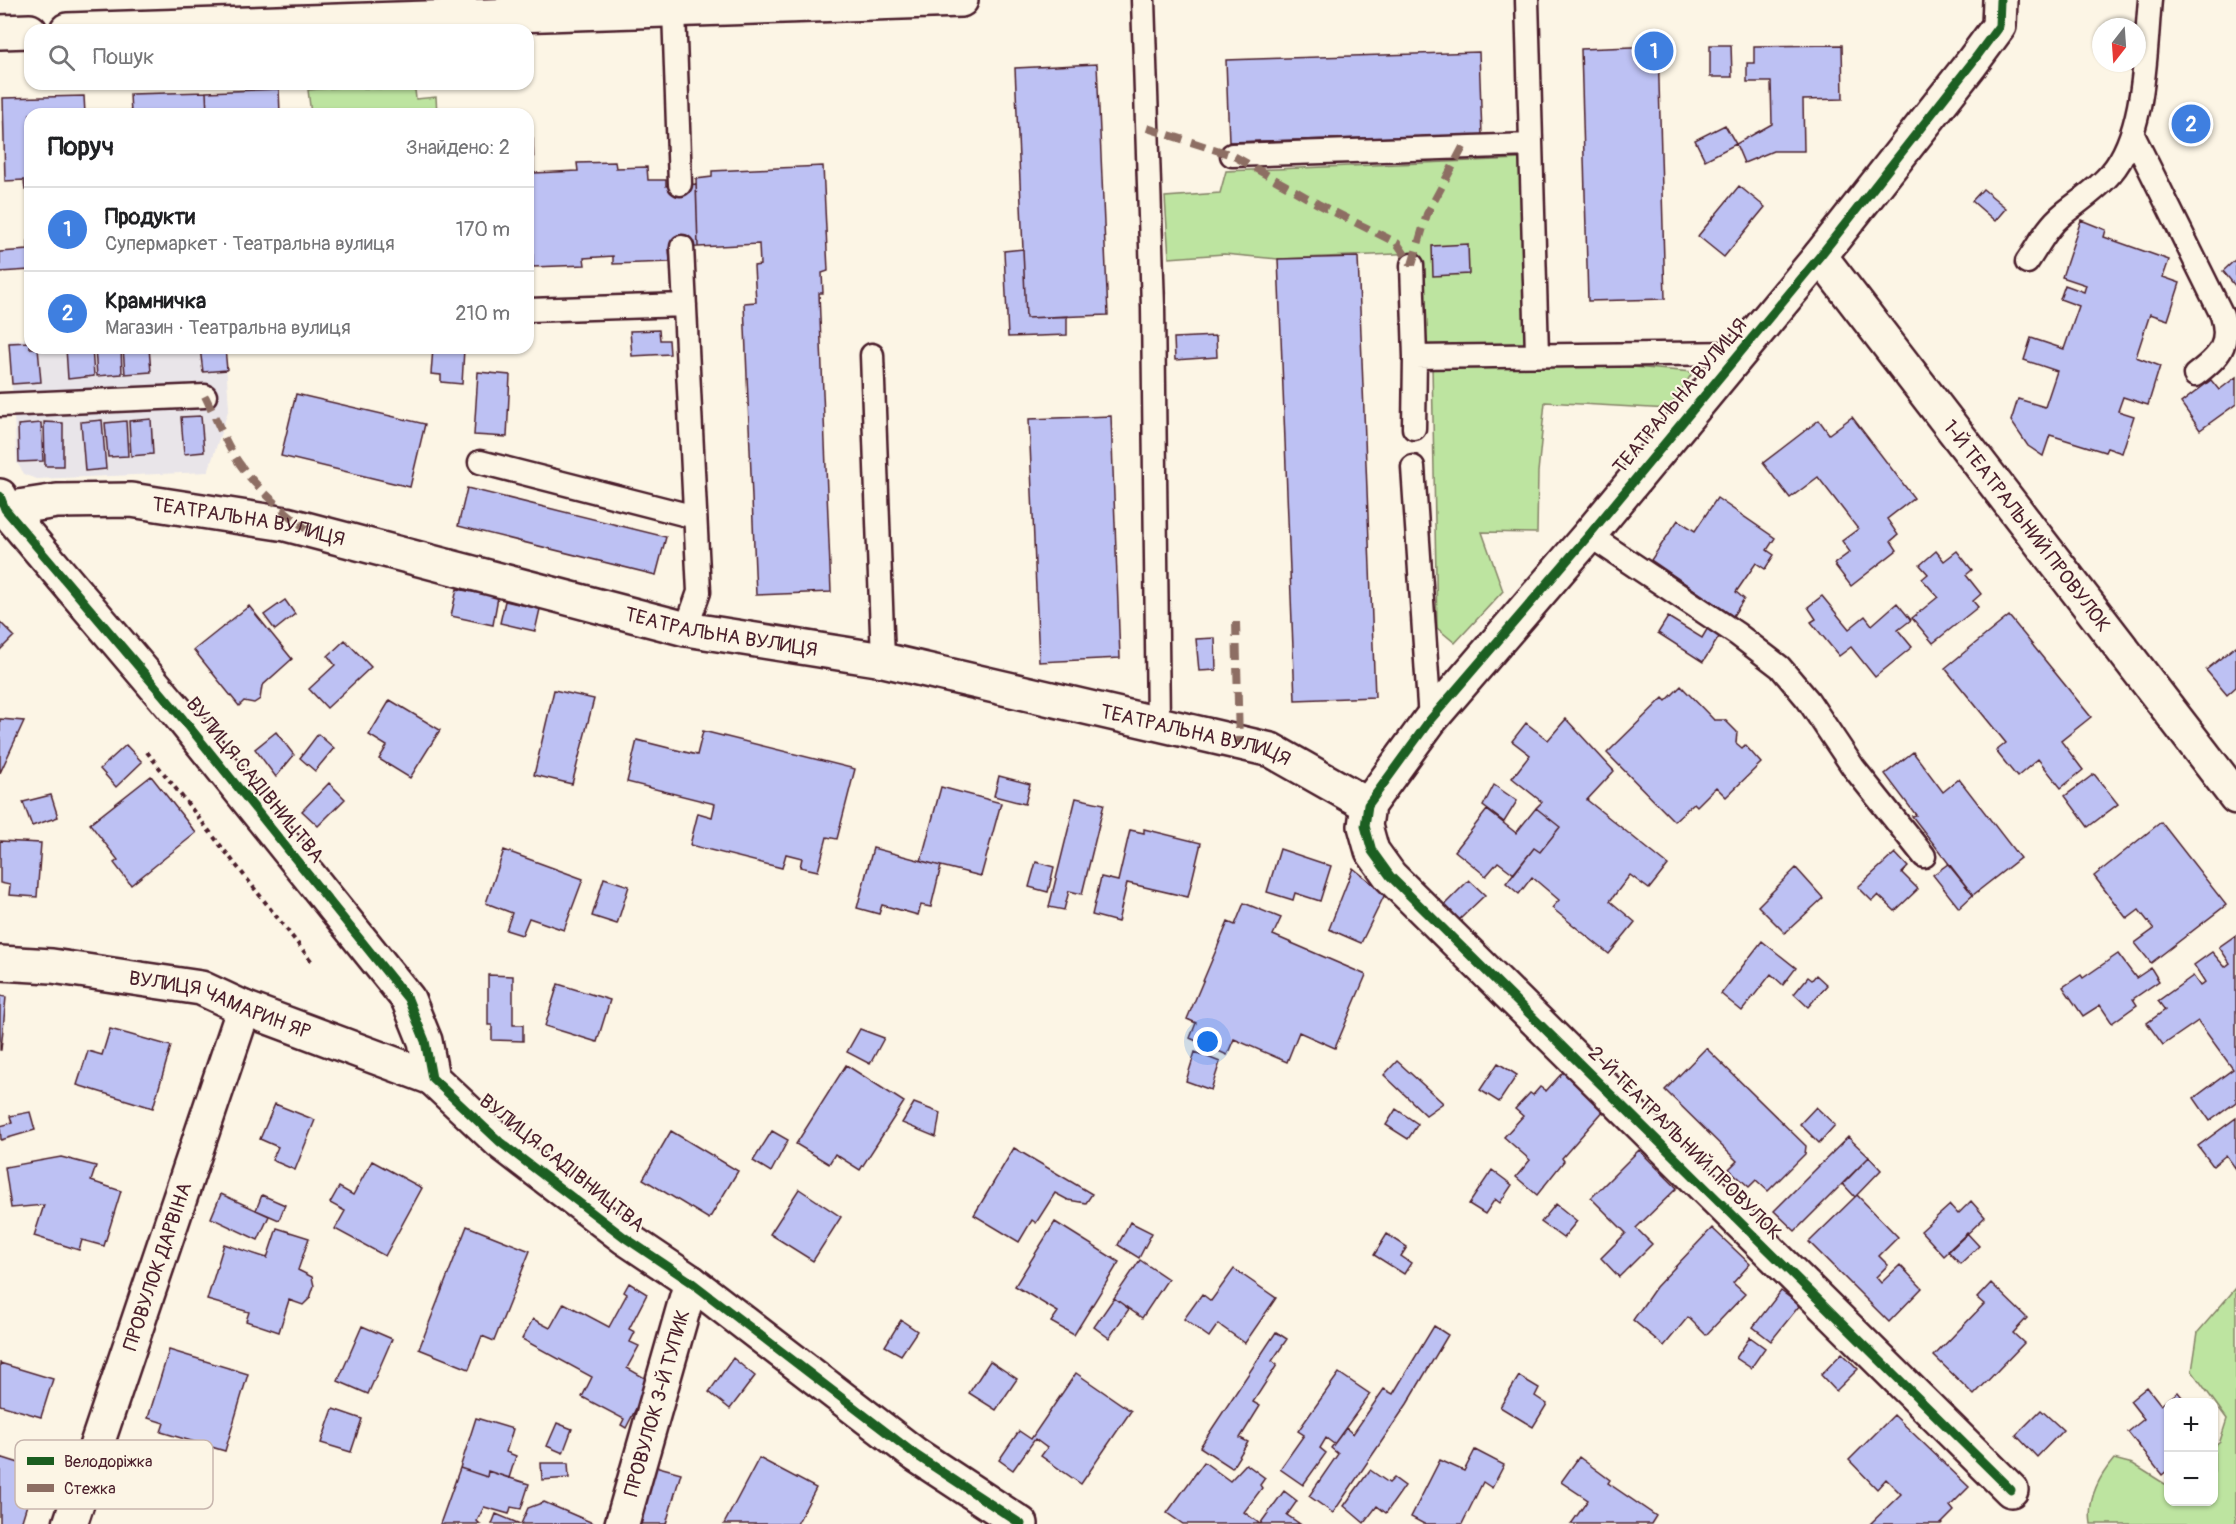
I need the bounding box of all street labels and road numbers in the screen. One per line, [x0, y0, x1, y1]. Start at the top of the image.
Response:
street label: ТЕАТРАЛЬНА ВУЛИЦЯ [1608, 313, 1752, 479]
street label: 1-Й ТЕАТРАЛЬНИЙ ПРОВУЛОК [1938, 415, 2117, 636]
street label: ТЕАТРАЛЬНА ВУЛИЦЯ [150, 491, 348, 551]
street label: ТЕАТРАЛЬНА ВУЛИЦЯ [622, 601, 819, 662]
street label: ВУЛИЦЯ САДІВНИЦТВА [180, 692, 330, 868]
street label: ТЕАТРАЛЬНА ВУЛИЦЯ [1098, 698, 1296, 771]
street label: ВУЛИЦЯ ЧАМАРИН ЯР [127, 965, 314, 1044]
street label: 2-Й ТЕАТРАЛЬНИЙ ПРОВУЛОК [1583, 1041, 1787, 1245]
street label: ВУЛИЦЯ САДІВНИЦТВА [474, 1088, 650, 1238]
street label: ПРОВУЛОК ДАРВІНА [117, 1179, 197, 1354]
street label: ПРОВУЛОК 3-Й ТУПИК [618, 1307, 695, 1499]

